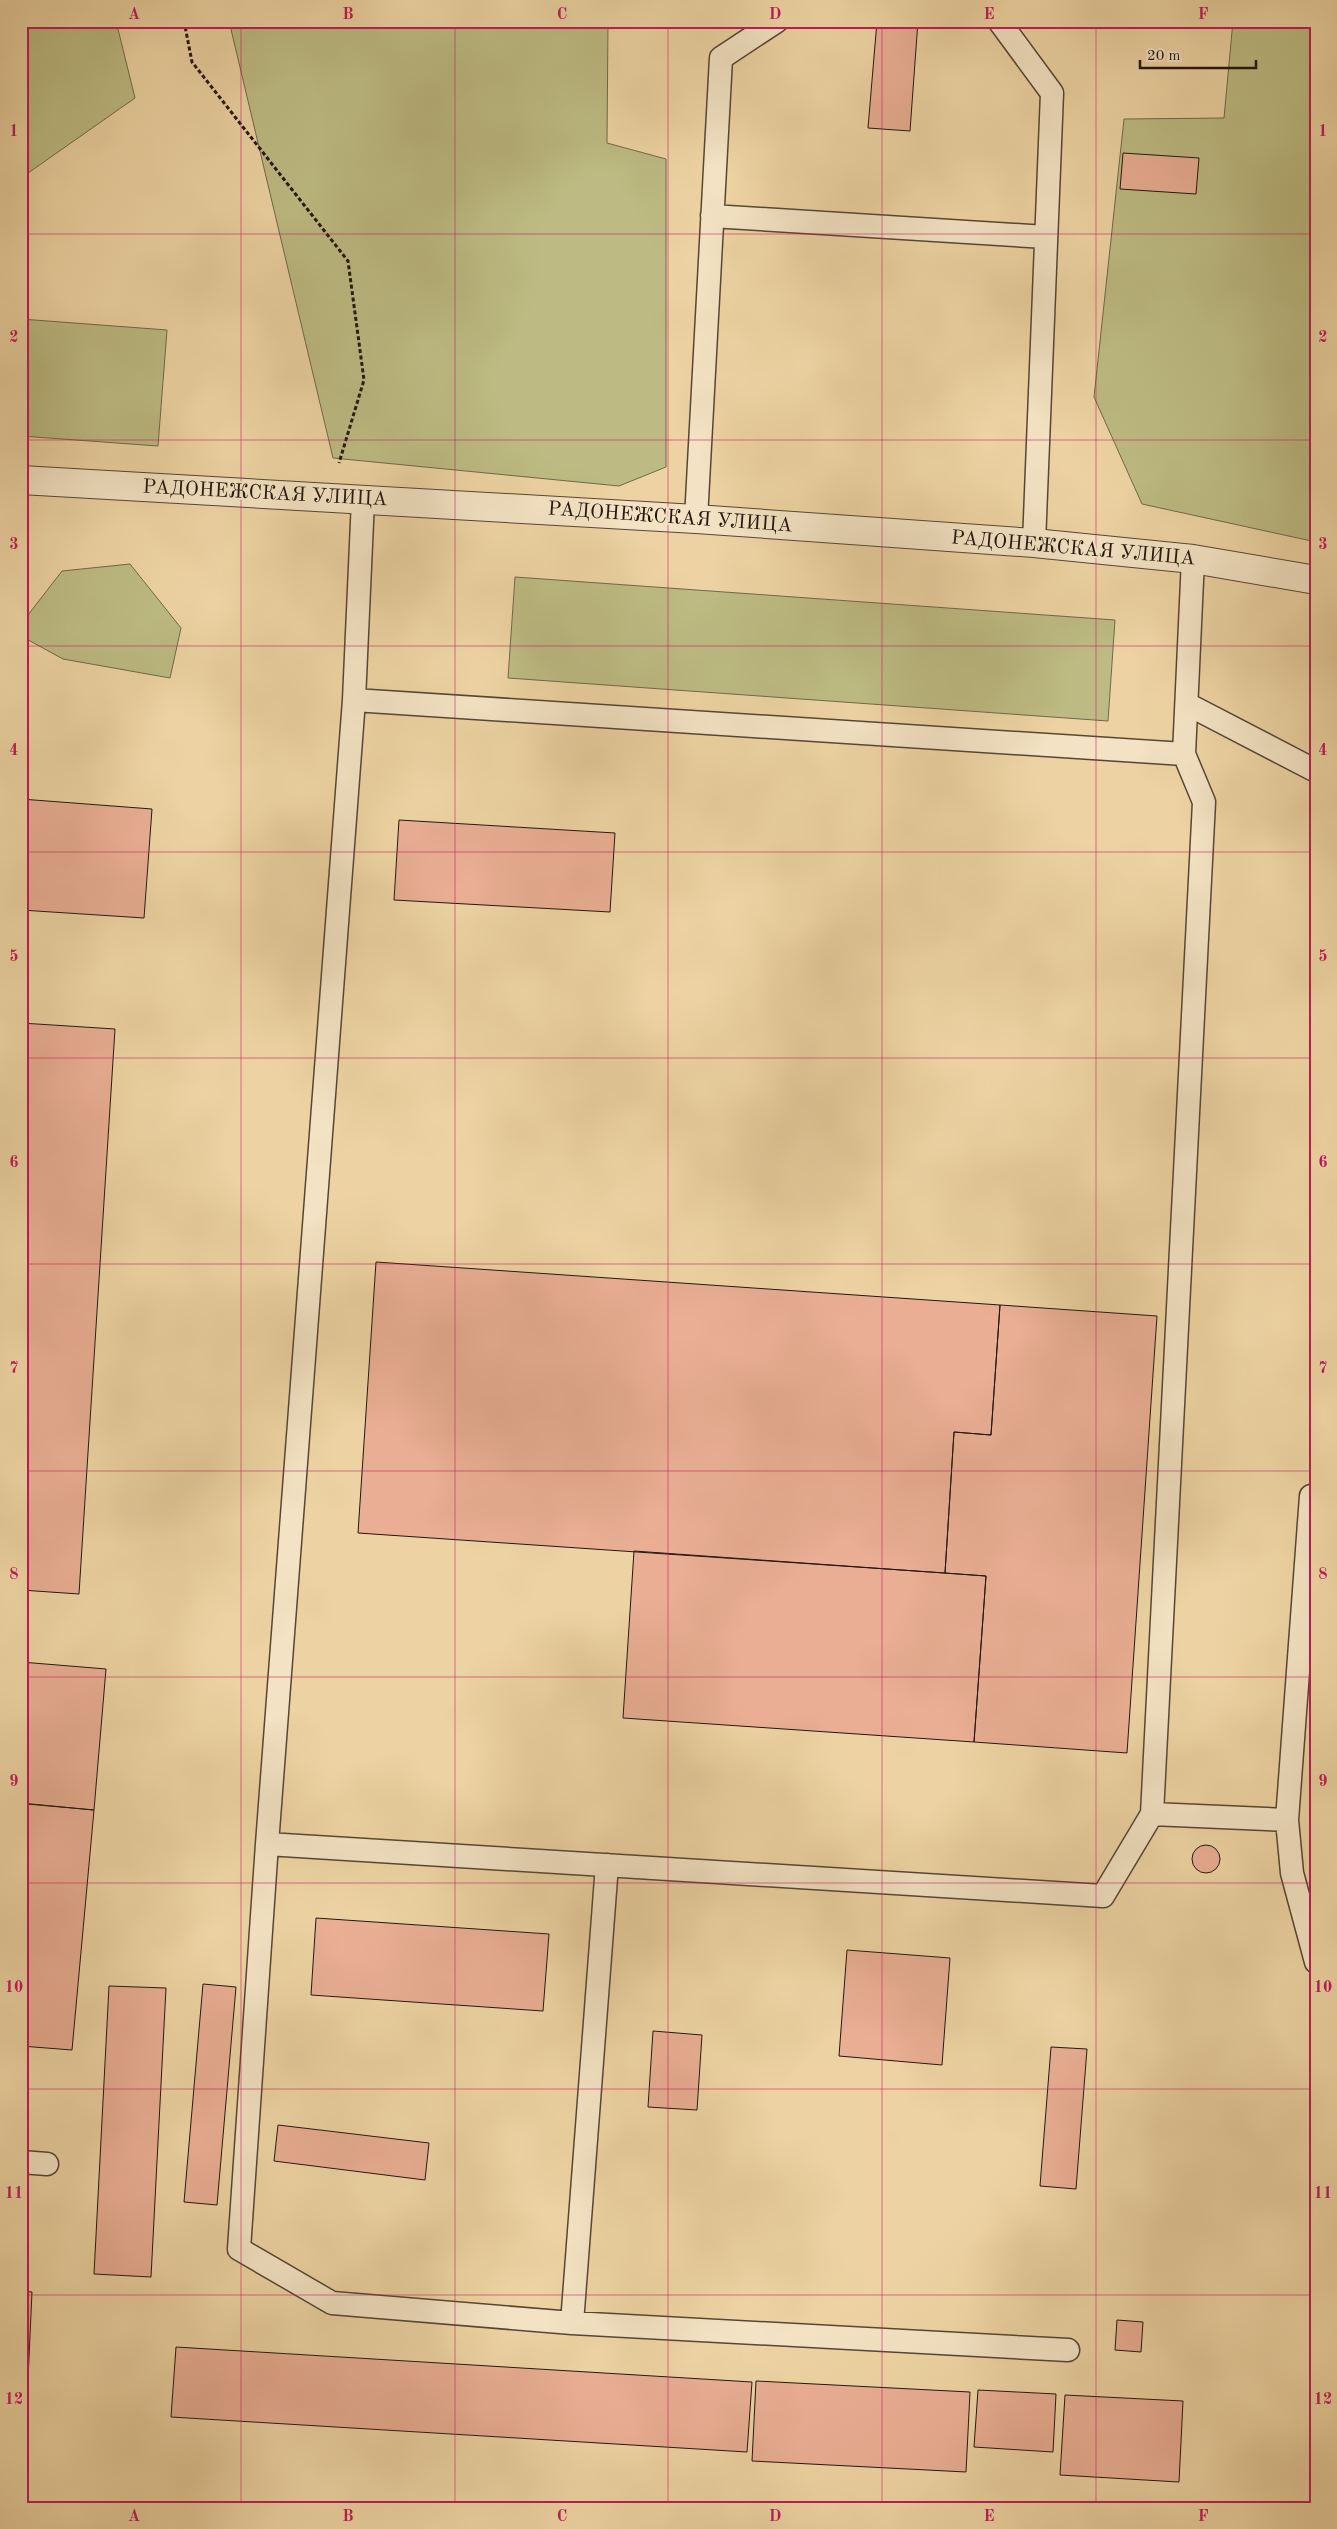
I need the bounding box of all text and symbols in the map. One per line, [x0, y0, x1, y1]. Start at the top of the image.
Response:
text: A [128, 7, 140, 23]
text: B [342, 7, 354, 23]
text: C [557, 7, 567, 23]
text: D [769, 7, 781, 23]
text: E [983, 7, 995, 23]
text: F [1198, 7, 1209, 23]
scale bar [1140, 38, 1256, 70]
text: 20 m [1147, 49, 1181, 64]
text: 1 [9, 124, 19, 140]
text: 1 [1318, 124, 1328, 140]
text: 2 [9, 330, 19, 346]
text: 2 [1318, 330, 1328, 346]
street label: РАДОНЕЖСКАЯ УЛИЦА [142, 478, 388, 510]
street label: РАДОНЕЖСКАЯ УЛИЦА [547, 499, 793, 537]
street label: РАДОНЕЖСКАЯ УЛИЦА [950, 528, 1196, 570]
text: 3 [9, 537, 19, 553]
text: 3 [1318, 537, 1328, 553]
text: 4 [9, 743, 19, 759]
text: 4 [1318, 743, 1328, 759]
text: 5 [9, 949, 19, 965]
text: 5 [1318, 949, 1328, 965]
text: 6 [9, 1155, 19, 1171]
text: 6 [1318, 1155, 1328, 1171]
text: 7 [9, 1361, 19, 1377]
text: 7 [1318, 1361, 1328, 1377]
text: 8 [9, 1567, 19, 1583]
text: 8 [1318, 1567, 1328, 1583]
text: 9 [9, 1774, 19, 1790]
text: 9 [1318, 1774, 1328, 1790]
text: 10 [5, 1980, 23, 1996]
text: 10 [1314, 1980, 1332, 1996]
text: 11 [5, 2186, 23, 2202]
text: 11 [1314, 2186, 1332, 2202]
text: 12 [5, 2392, 23, 2408]
text: 12 [1314, 2392, 1332, 2408]
text: A [128, 2509, 140, 2525]
text: B [342, 2509, 354, 2525]
text: C [557, 2509, 567, 2525]
text: D [769, 2509, 781, 2525]
text: E [983, 2509, 995, 2525]
text: F [1198, 2509, 1209, 2525]

